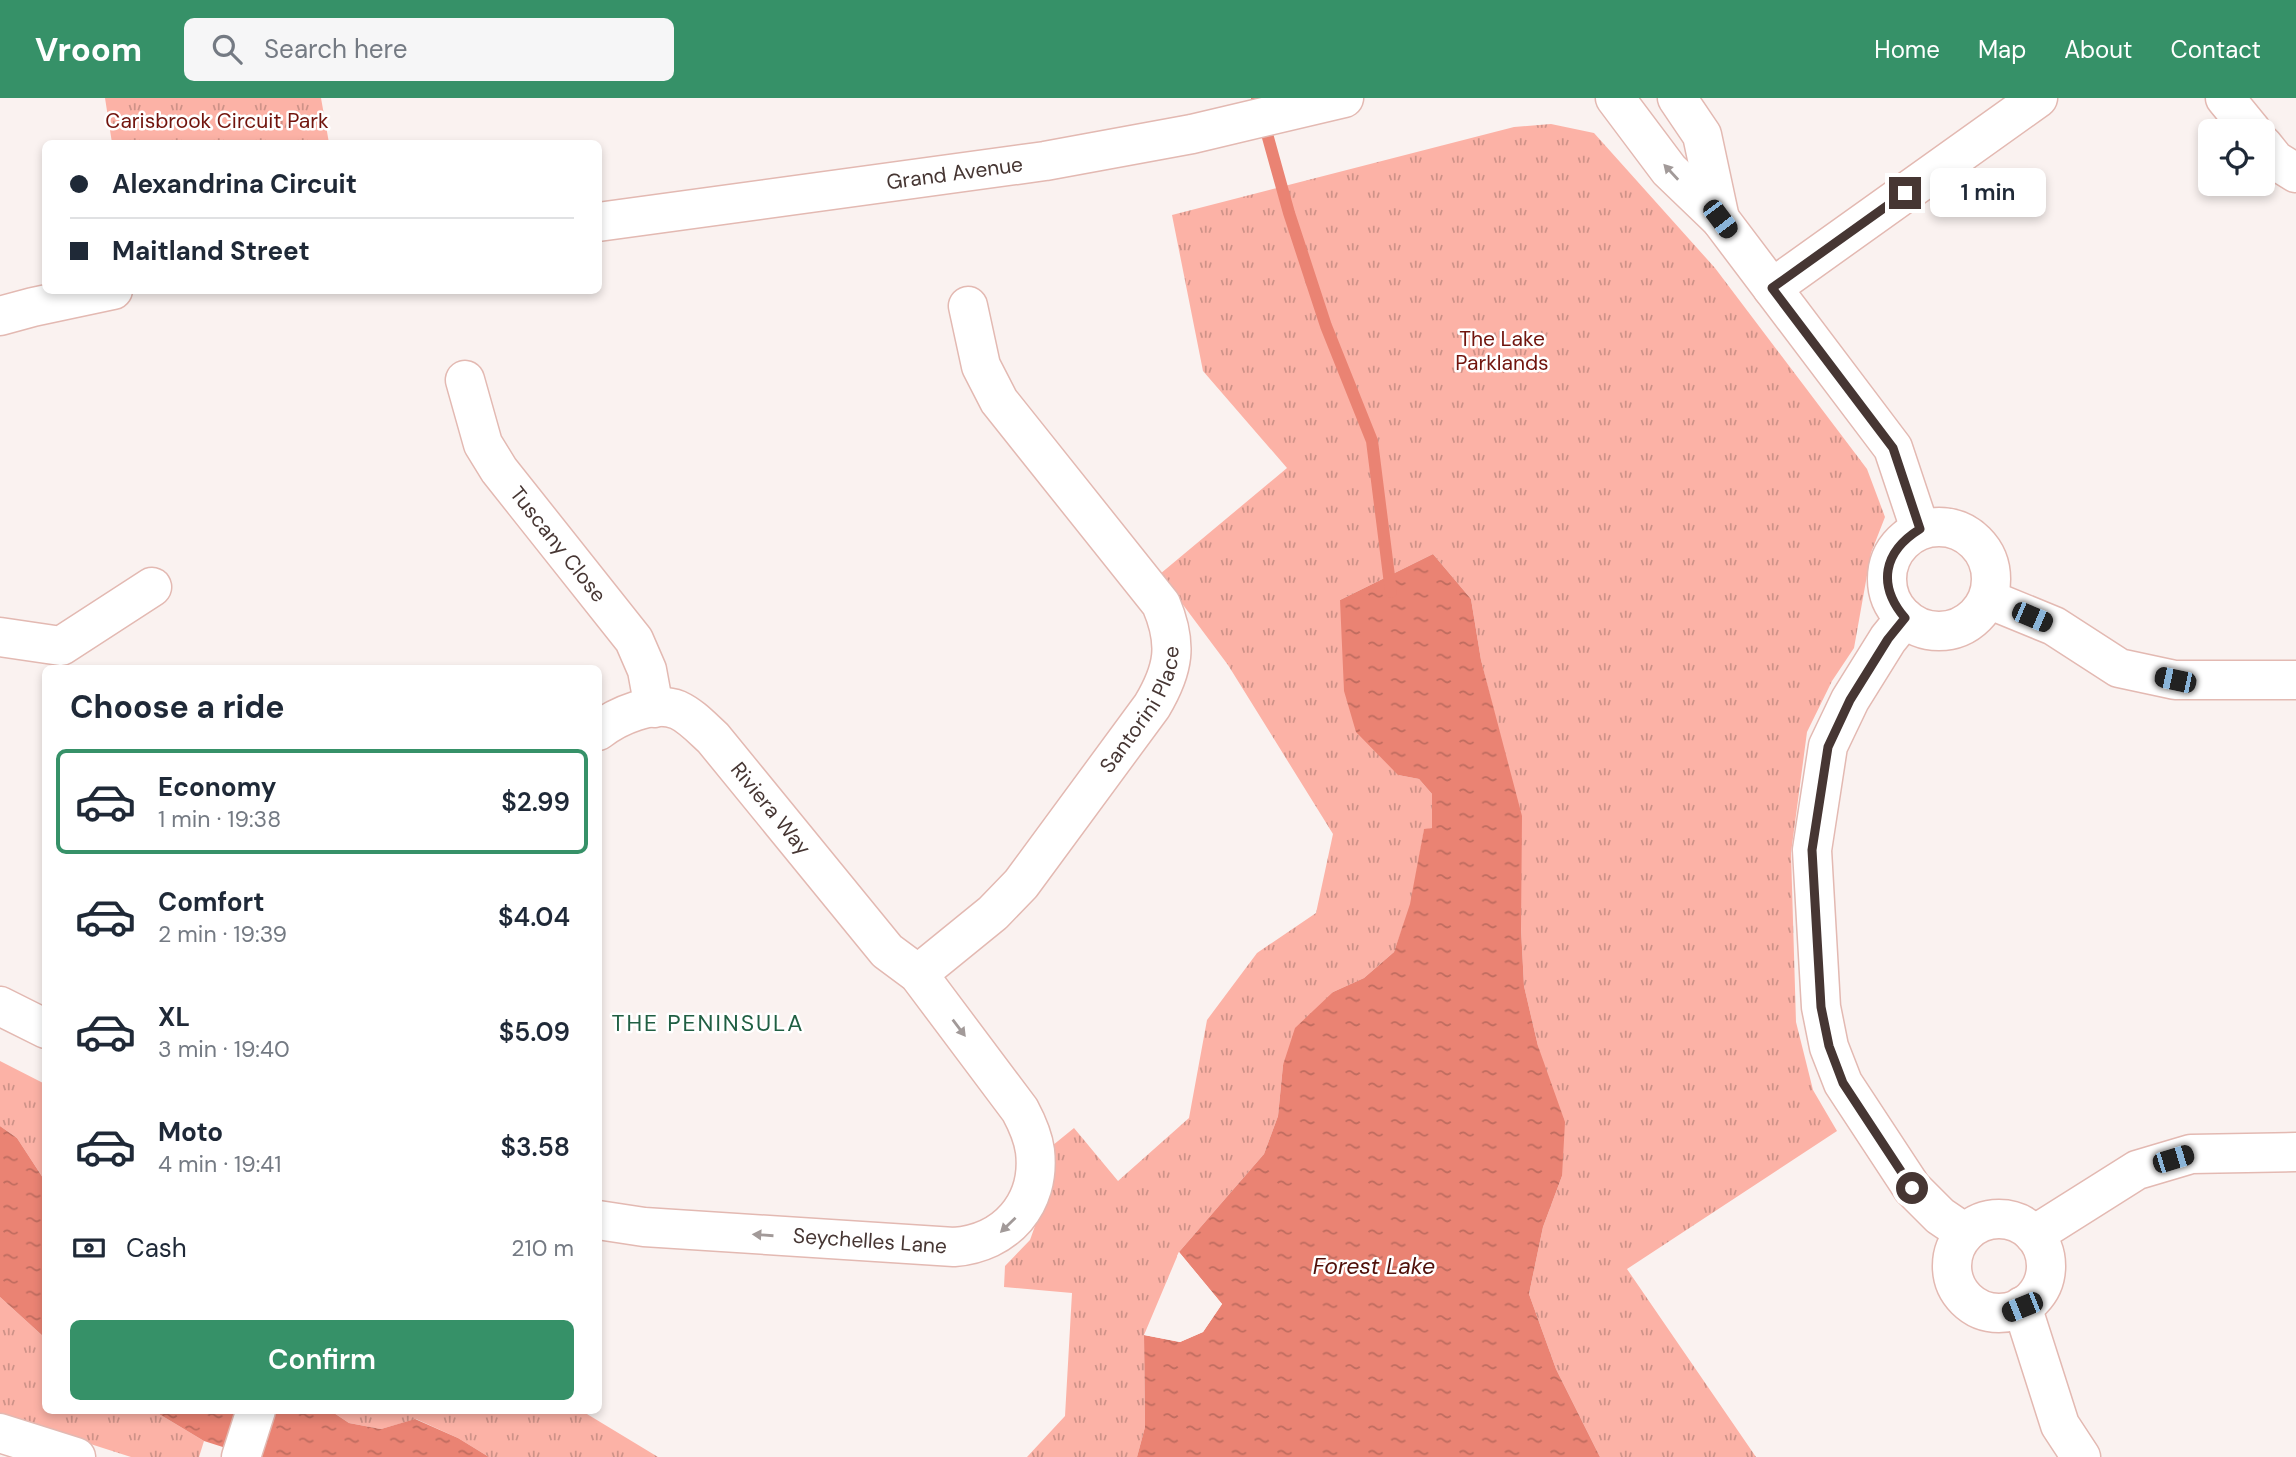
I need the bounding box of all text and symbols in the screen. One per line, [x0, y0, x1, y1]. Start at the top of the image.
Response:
search box [184, 18, 674, 81]
text: Vroom [35, 28, 142, 71]
icon: search [208, 30, 246, 68]
text: Search here [264, 32, 408, 66]
text: Home [1874, 34, 1940, 65]
text: Map [1978, 34, 2026, 65]
text: About [2064, 34, 2133, 65]
text: Contact [2171, 34, 2261, 65]
park label: Carisbrook Circuit Park [105, 107, 329, 135]
map controls [2198, 119, 2275, 196]
button: locate [2198, 119, 2275, 196]
street label: Grand Avenue [885, 150, 1025, 196]
one-way arrow [1663, 163, 1679, 181]
text: Alexandrina Circuit [112, 167, 357, 201]
callout: 1 min [1930, 168, 2045, 217]
route end [1889, 177, 1921, 209]
text: 1 min [1961, 177, 2015, 207]
car [1699, 196, 1742, 242]
text: Maitland Street [112, 234, 310, 268]
park label: The Lake Parklands [1455, 325, 1549, 377]
street label: Tuscany Close [503, 481, 613, 608]
car [2009, 599, 2056, 635]
street label: Santorini Place [1093, 645, 1186, 779]
car [2153, 665, 2198, 695]
text: Choose a ride [70, 686, 285, 728]
street label: Riviera Way [724, 756, 817, 861]
icon: car [74, 770, 137, 833]
text: Economy [158, 770, 276, 804]
text: $2.99 [501, 785, 570, 819]
text: 1 min · 19:38 [158, 804, 281, 834]
icon: car [74, 885, 137, 948]
text: Comfort [158, 885, 264, 919]
text: $4.04 [498, 900, 570, 934]
text: 2 min · 19:39 [158, 919, 287, 949]
icon: car [74, 1000, 137, 1063]
text: XL [158, 1000, 190, 1034]
district label: THE PENINSULA [612, 1008, 804, 1038]
text: $5.09 [499, 1015, 570, 1049]
one-way arrow [952, 1019, 967, 1037]
text: 3 min · 19:40 [158, 1034, 290, 1064]
icon: car [74, 1115, 137, 1178]
text: Moto [158, 1115, 223, 1149]
text: $3.58 [500, 1130, 570, 1164]
car [2150, 1143, 2197, 1175]
text: 4 min · 19:41 [158, 1149, 282, 1179]
route start [1896, 1172, 1928, 1204]
one-way arrow [1000, 1216, 1017, 1232]
street label: Seychelles Lane [792, 1222, 948, 1260]
icon: cash [70, 1229, 108, 1267]
one-way arrow [752, 1229, 774, 1240]
text: Cash [126, 1231, 187, 1265]
text: 210 m [511, 1233, 574, 1263]
water label: Forest Lake [1313, 1251, 1435, 1281]
car [1999, 1289, 2046, 1325]
button: Confirm [70, 1320, 574, 1400]

